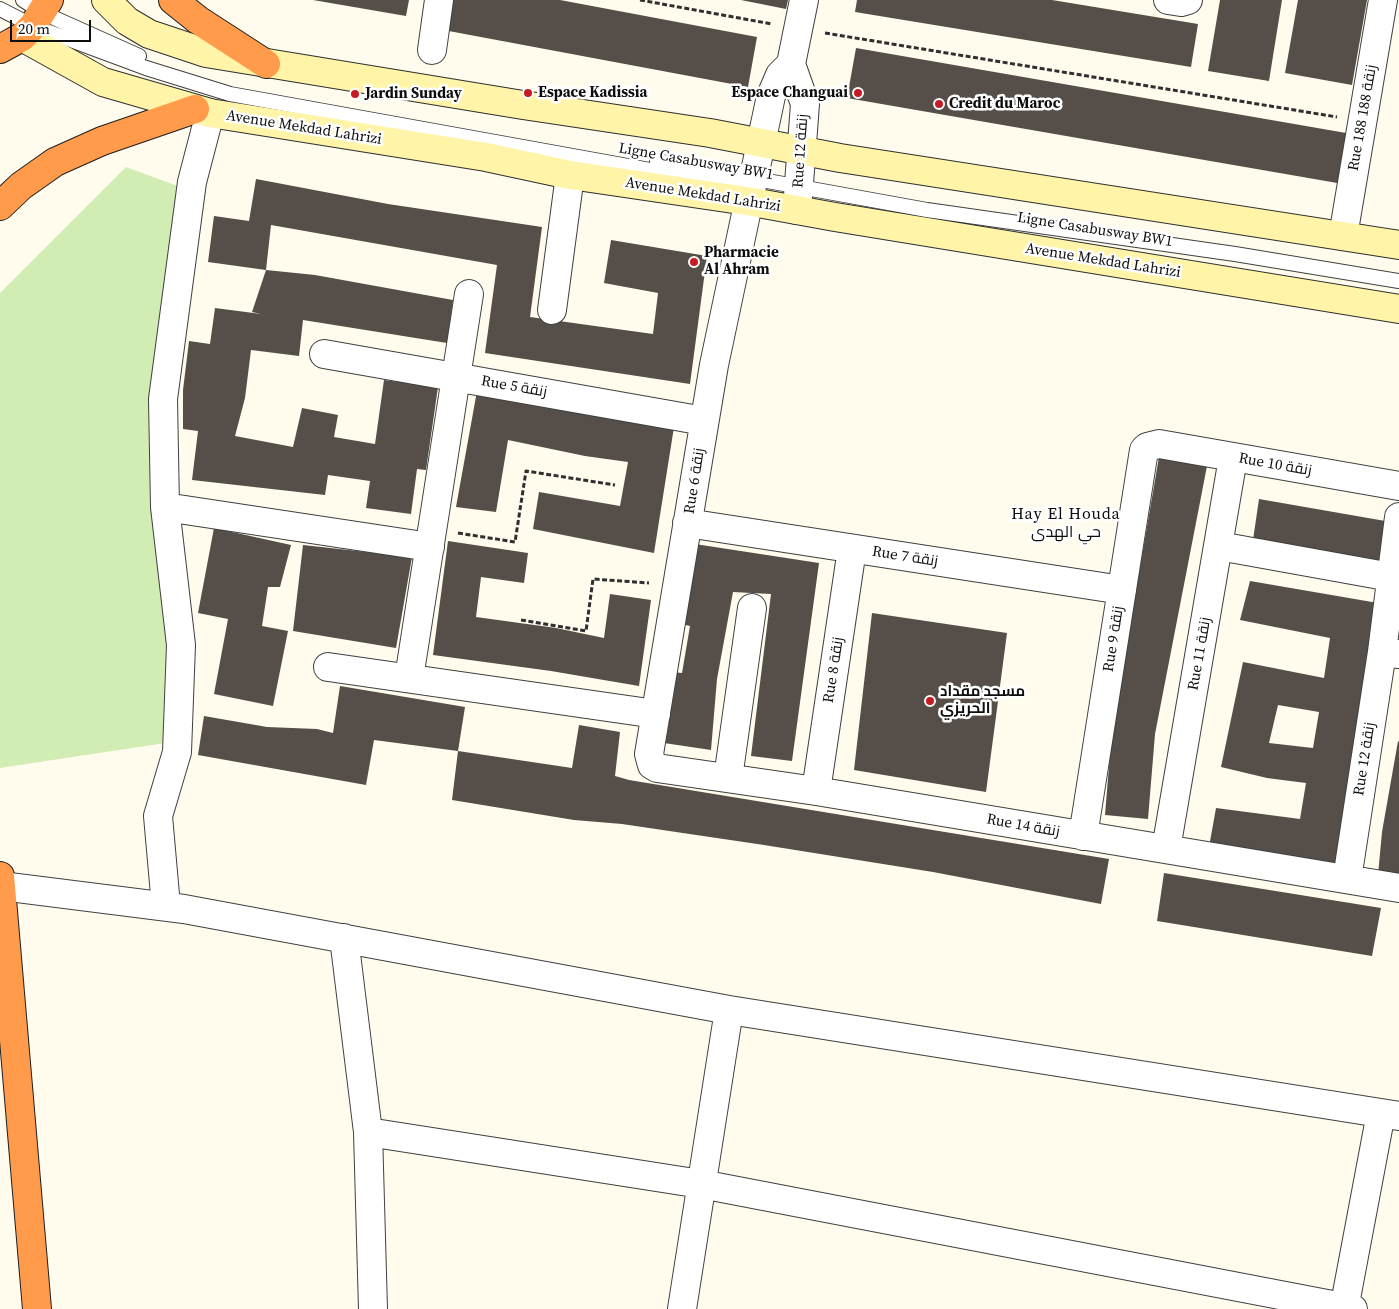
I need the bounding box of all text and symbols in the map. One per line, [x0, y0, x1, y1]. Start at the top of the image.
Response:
scale bar [12, 10, 94, 42]
text: 20 m [18, 18, 50, 39]
street label: Rue 188 زنقة 188 [1345, 63, 1381, 173]
place label: Espace Kadissia [538, 84, 647, 102]
place label: Espace Changuai [731, 84, 848, 102]
place label: Jardin Sunday [365, 85, 462, 103]
marker: Espace Kadissia [522, 87, 534, 99]
marker: Espace Changuai [852, 87, 864, 99]
marker: Jardin Sunday [349, 88, 361, 100]
place label: Credit du Maroc [949, 95, 1060, 113]
marker: Credit du Maroc [933, 98, 945, 110]
street label: Avenue Mekdad Lahrizi [225, 107, 383, 149]
street label: Rue 12 زنقة [789, 113, 813, 189]
street label: Ligne Casabusway BW1 [617, 139, 775, 185]
street label: Avenue Mekdad Lahrizi [624, 174, 782, 216]
street label: Ligne Casabusway BW1 [1016, 209, 1174, 251]
street label: Avenue Mekdad Lahrizi [1024, 240, 1182, 282]
place label: Pharmacie Al Ahram [704, 244, 779, 279]
marker: Pharmacie Al Ahram [688, 256, 700, 268]
street label: Rue 5 زنقة [480, 372, 548, 402]
street label: Rue 6 زنقة [681, 447, 709, 515]
street label: Rue 10 زنقة [1237, 450, 1313, 480]
district label: Hay El Houda حي الهدى [1010, 505, 1122, 543]
street label: Rue 7 زنقة [871, 543, 939, 571]
street label: Rue 9 زنقة [1100, 605, 1128, 673]
street label: Rue 11 زنقة [1185, 616, 1215, 692]
street label: Rue 8 زنقة [820, 636, 848, 704]
place label: مسجد مقداد الحريزي [940, 683, 1025, 718]
marker: مسجد مقداد الحريزي [924, 695, 936, 707]
street label: Rue 12 زنقة [1350, 721, 1380, 797]
street label: Rue 14 زنقة [985, 811, 1061, 841]

